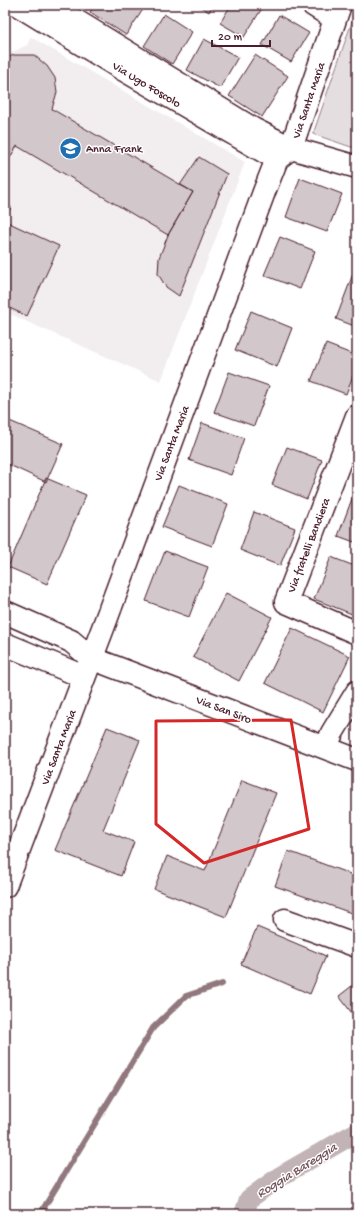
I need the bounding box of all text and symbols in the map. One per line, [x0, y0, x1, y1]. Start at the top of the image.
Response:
scale bar [212, 22, 270, 48]
text: 20 m [218, 31, 243, 45]
street label: Via Ugo Foscolo [108, 59, 183, 112]
street label: Via Santa Maria [290, 60, 330, 142]
school or university icon: Anna Frank [57, 135, 83, 161]
place label: Anna Frank [86, 143, 144, 157]
street label: Via Santa Maria [152, 404, 194, 484]
street label: Via fratelli Bandiera [285, 496, 335, 596]
street label: Via San Siro [193, 694, 253, 728]
street label: Via Santa Maria [39, 708, 81, 788]
water label: Roggia Bareggia [255, 1140, 341, 1202]

